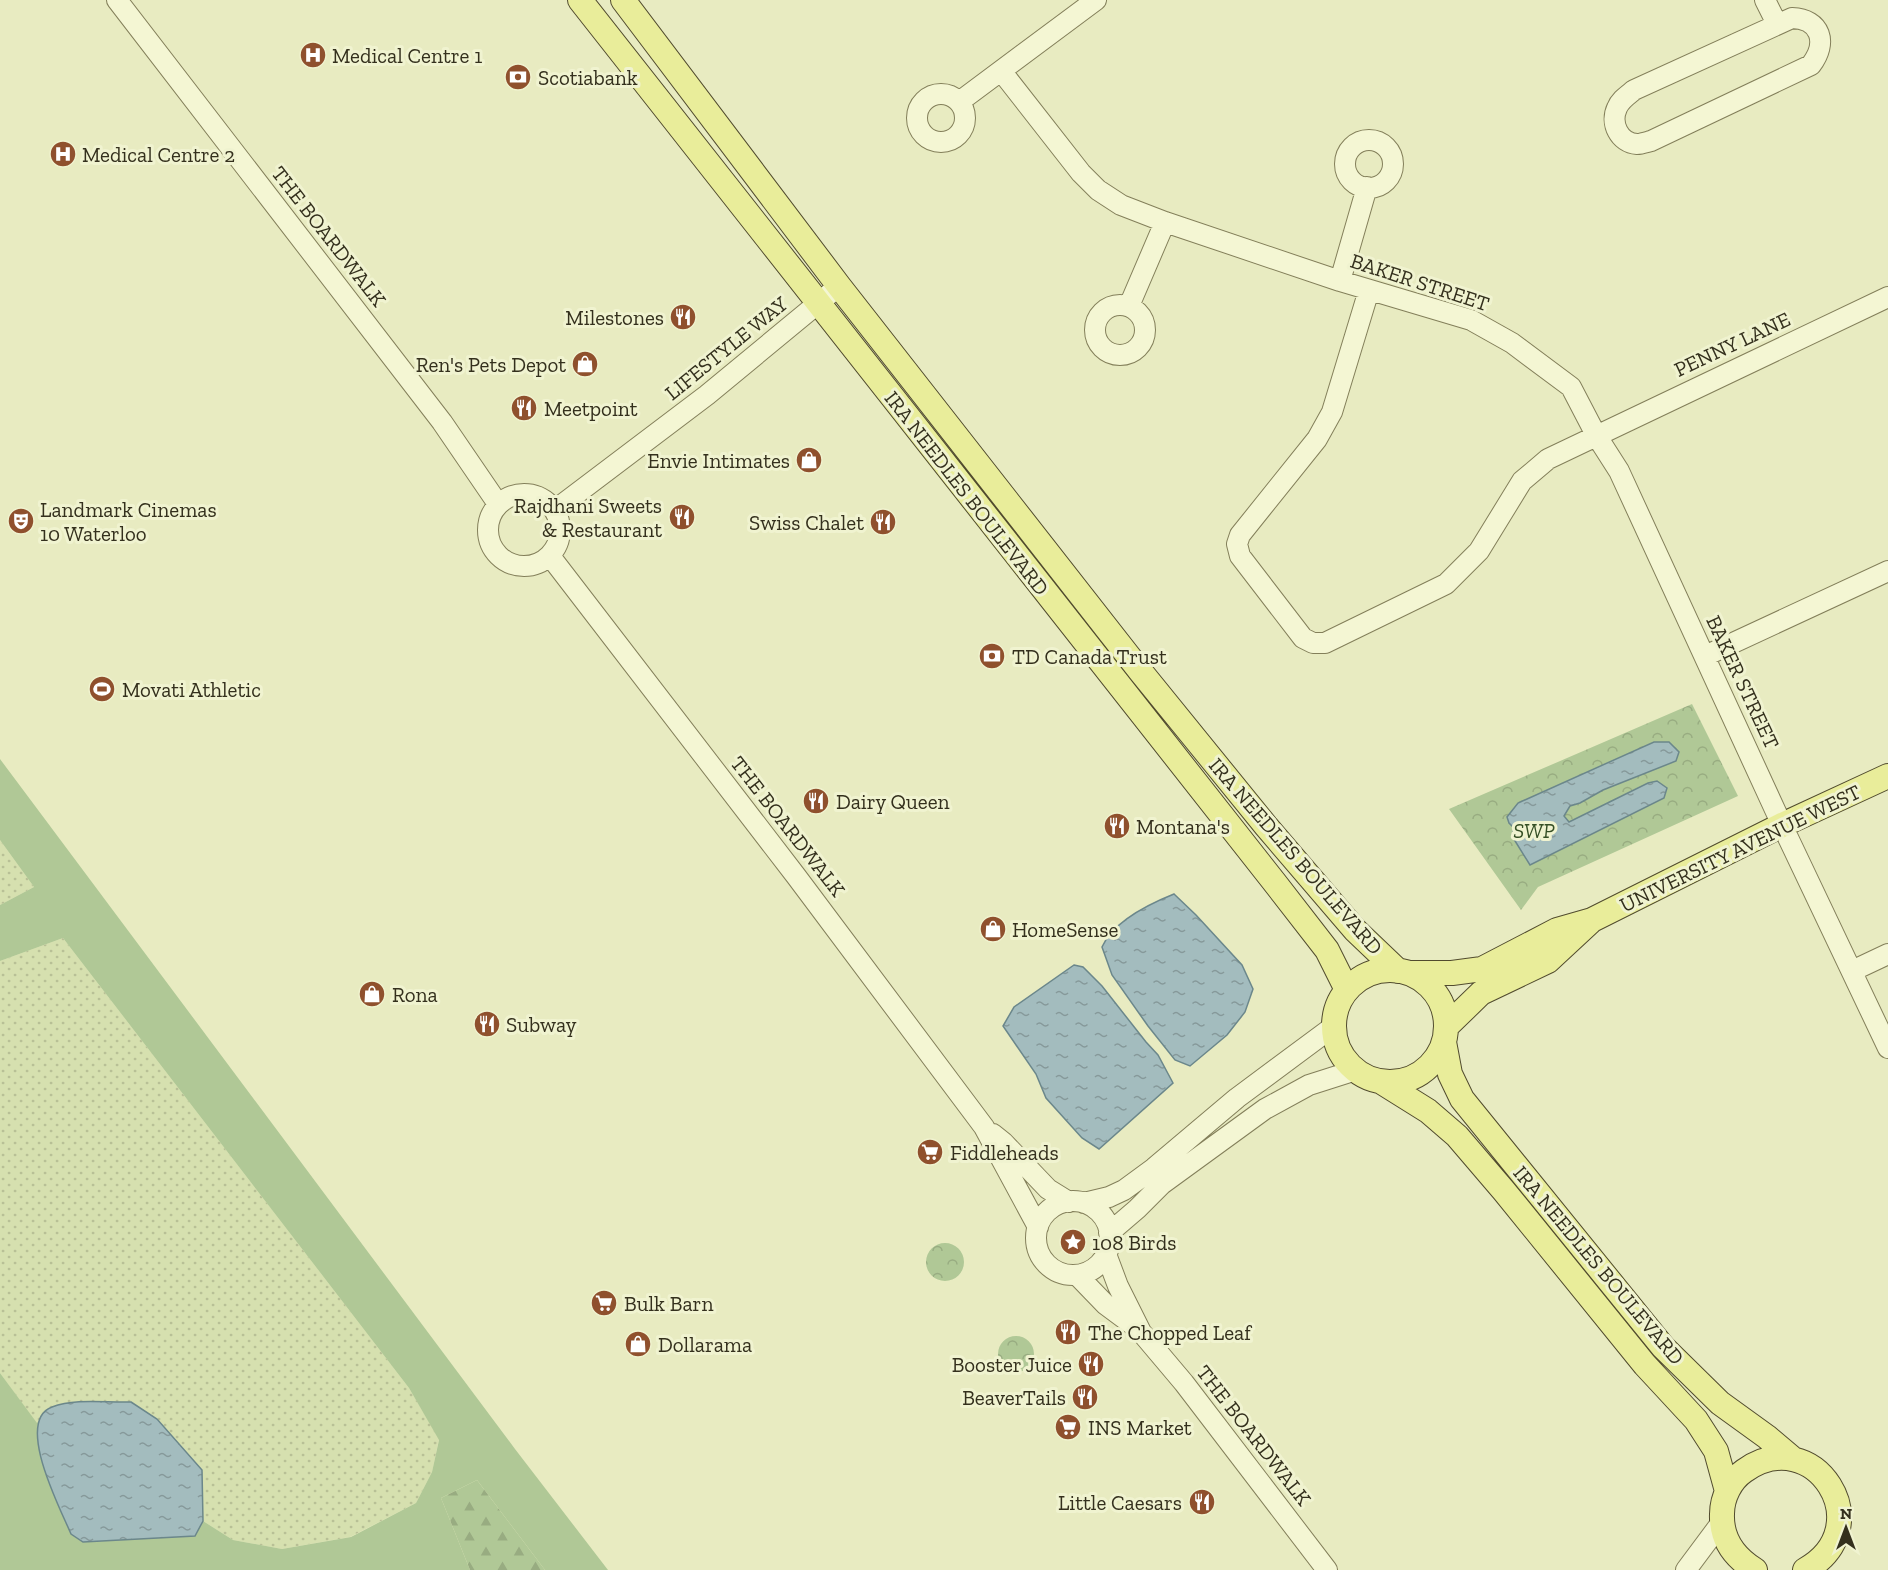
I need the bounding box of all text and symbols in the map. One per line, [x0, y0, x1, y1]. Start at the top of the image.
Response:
hospital icon: Medical Centre 1 [298, 40, 328, 70]
place label: Medical Centre 1 [332, 43, 482, 68]
bank icon: Scotiabank [503, 62, 533, 92]
place label: Scotiabank [538, 65, 638, 90]
hospital icon: Medical Centre 2 [48, 139, 78, 169]
place label: Medical Centre 2 [82, 142, 235, 167]
street label: THE BOARDWALK [266, 161, 392, 312]
street label: BAKER STREET [1347, 248, 1493, 316]
street label: LIFESTYLE WAY [660, 291, 792, 405]
restaurant icon: Milestones [668, 302, 698, 332]
place label: Milestones [565, 305, 664, 330]
street label: PENNY LANE [1670, 306, 1794, 382]
shop icon: Ren's Pets Depot [570, 349, 600, 379]
place label: Ren's Pets Depot [416, 352, 566, 377]
street label: IRA NEEDLES BOULEVARD [880, 386, 1054, 600]
restaurant icon: Meetpoint [509, 393, 539, 423]
place label: Meetpoint [544, 396, 638, 421]
shop icon: Envie Intimates [794, 445, 824, 475]
place label: Envie Intimates [647, 448, 790, 473]
place label: Rajdhani Sweets & Restaurant [514, 493, 662, 542]
place label: Landmark Cinemas 10 Waterloo [40, 497, 217, 546]
restaurant icon: Rajdhani Sweets & Restaurant [667, 502, 697, 532]
theatre icon: Landmark Cinemas 10 Waterloo [6, 506, 36, 536]
restaurant icon: Swiss Chalet [868, 507, 898, 537]
place label: Swiss Chalet [749, 510, 864, 535]
street label: BAKER STREET [1701, 611, 1785, 753]
bank icon: TD Canada Trust [977, 641, 1007, 671]
place label: TD Canada Trust [1012, 644, 1167, 669]
sports icon: Movati Athletic [87, 674, 117, 704]
place label: Movati Athletic [122, 677, 261, 702]
street label: THE BOARDWALK [725, 751, 851, 902]
street label: IRA NEEDLES BOULEVARD [1204, 753, 1388, 959]
street label: UNIVERSITY AVENUE WEST [1615, 779, 1865, 917]
restaurant icon: Dairy Queen [801, 786, 831, 816]
place label: Dairy Queen [836, 789, 950, 814]
restaurant icon: Montana's [1102, 811, 1132, 841]
place label: Montana's [1136, 814, 1230, 839]
park label: SWP [1513, 818, 1555, 843]
shop icon: HomeSense [978, 914, 1008, 944]
place label: HomeSense [1012, 917, 1118, 942]
shop icon: Rona [357, 979, 387, 1009]
place label: Rona [392, 982, 438, 1007]
restaurant icon: Subway [472, 1009, 502, 1039]
place label: Subway [506, 1012, 577, 1037]
supermarket icon: Fiddleheads [915, 1137, 945, 1167]
place label: Fiddleheads [950, 1140, 1059, 1165]
street label: IRA NEEDLES BOULEVARD [1508, 1160, 1690, 1370]
place icon: 108 Birds [1058, 1227, 1088, 1257]
place label: 108 Birds [1092, 1230, 1176, 1255]
supermarket icon: Bulk Barn [589, 1288, 619, 1318]
place label: Bulk Barn [624, 1291, 713, 1316]
restaurant icon: The Chopped Leaf [1053, 1317, 1083, 1347]
place label: The Chopped Leaf [1088, 1320, 1252, 1345]
shop icon: Dollarama [623, 1329, 653, 1359]
place label: Dollarama [658, 1332, 752, 1357]
restaurant icon: Booster Juice [1076, 1349, 1106, 1379]
place label: Booster Juice [952, 1352, 1072, 1377]
street label: THE BOARDWALK [1191, 1360, 1317, 1511]
restaurant icon: BeaverTails [1070, 1382, 1100, 1412]
place label: BeaverTails [962, 1385, 1066, 1410]
supermarket icon: INS Market [1053, 1412, 1083, 1442]
place label: INS Market [1088, 1415, 1192, 1440]
restaurant icon: Little Caesars [1187, 1487, 1217, 1517]
place label: Little Caesars [1058, 1490, 1182, 1515]
north arrow [1816, 1498, 1876, 1558]
text: N [1840, 1504, 1852, 1523]

